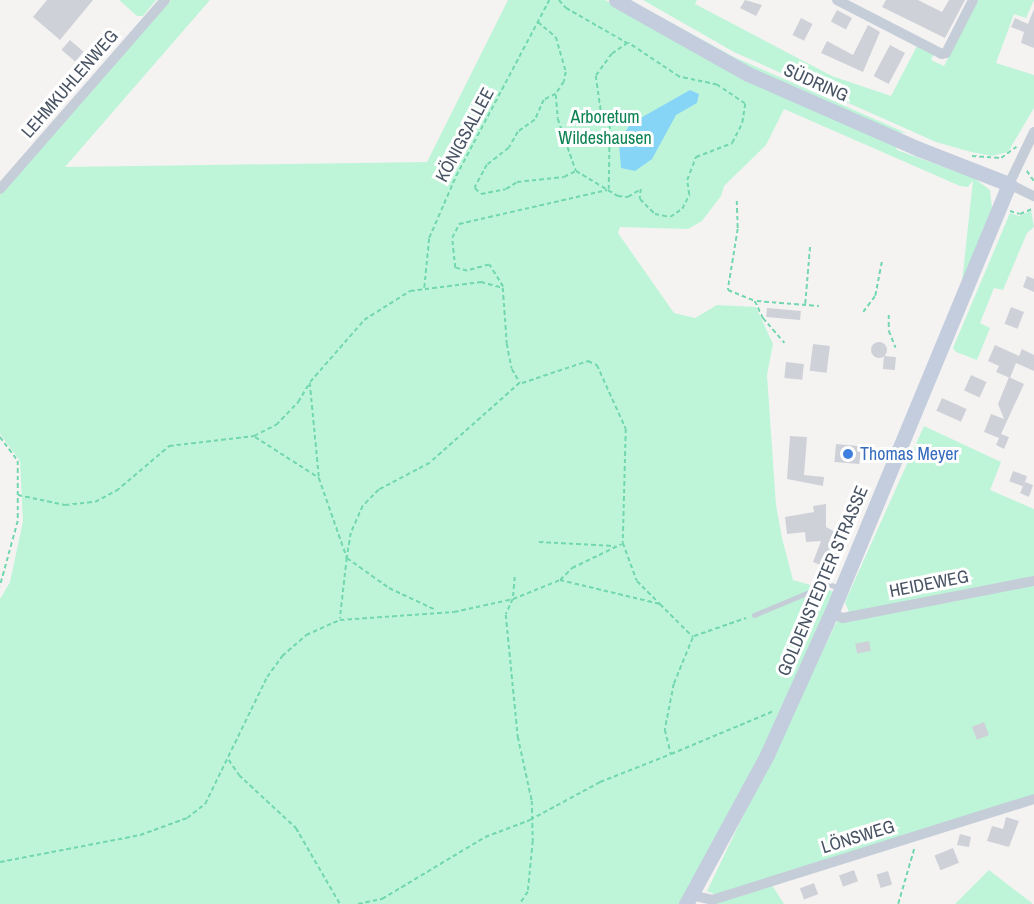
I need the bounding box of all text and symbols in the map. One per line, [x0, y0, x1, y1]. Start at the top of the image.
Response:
street label: LEHMKUHLENWEG [17, 26, 123, 142]
street label: SÜDRING [781, 59, 851, 107]
street label: KÖNIGSALLEE [431, 84, 499, 186]
park label: Arboretum Wildeshausen [558, 107, 652, 150]
place label: Thomas Meyer [860, 443, 958, 465]
marker: Thomas Meyer [841, 447, 855, 461]
street label: GOLDENSTEDTER STRASSE [773, 483, 873, 679]
street label: HEIDEWEG [887, 566, 971, 602]
street label: LÖNSWEG [819, 816, 897, 858]

